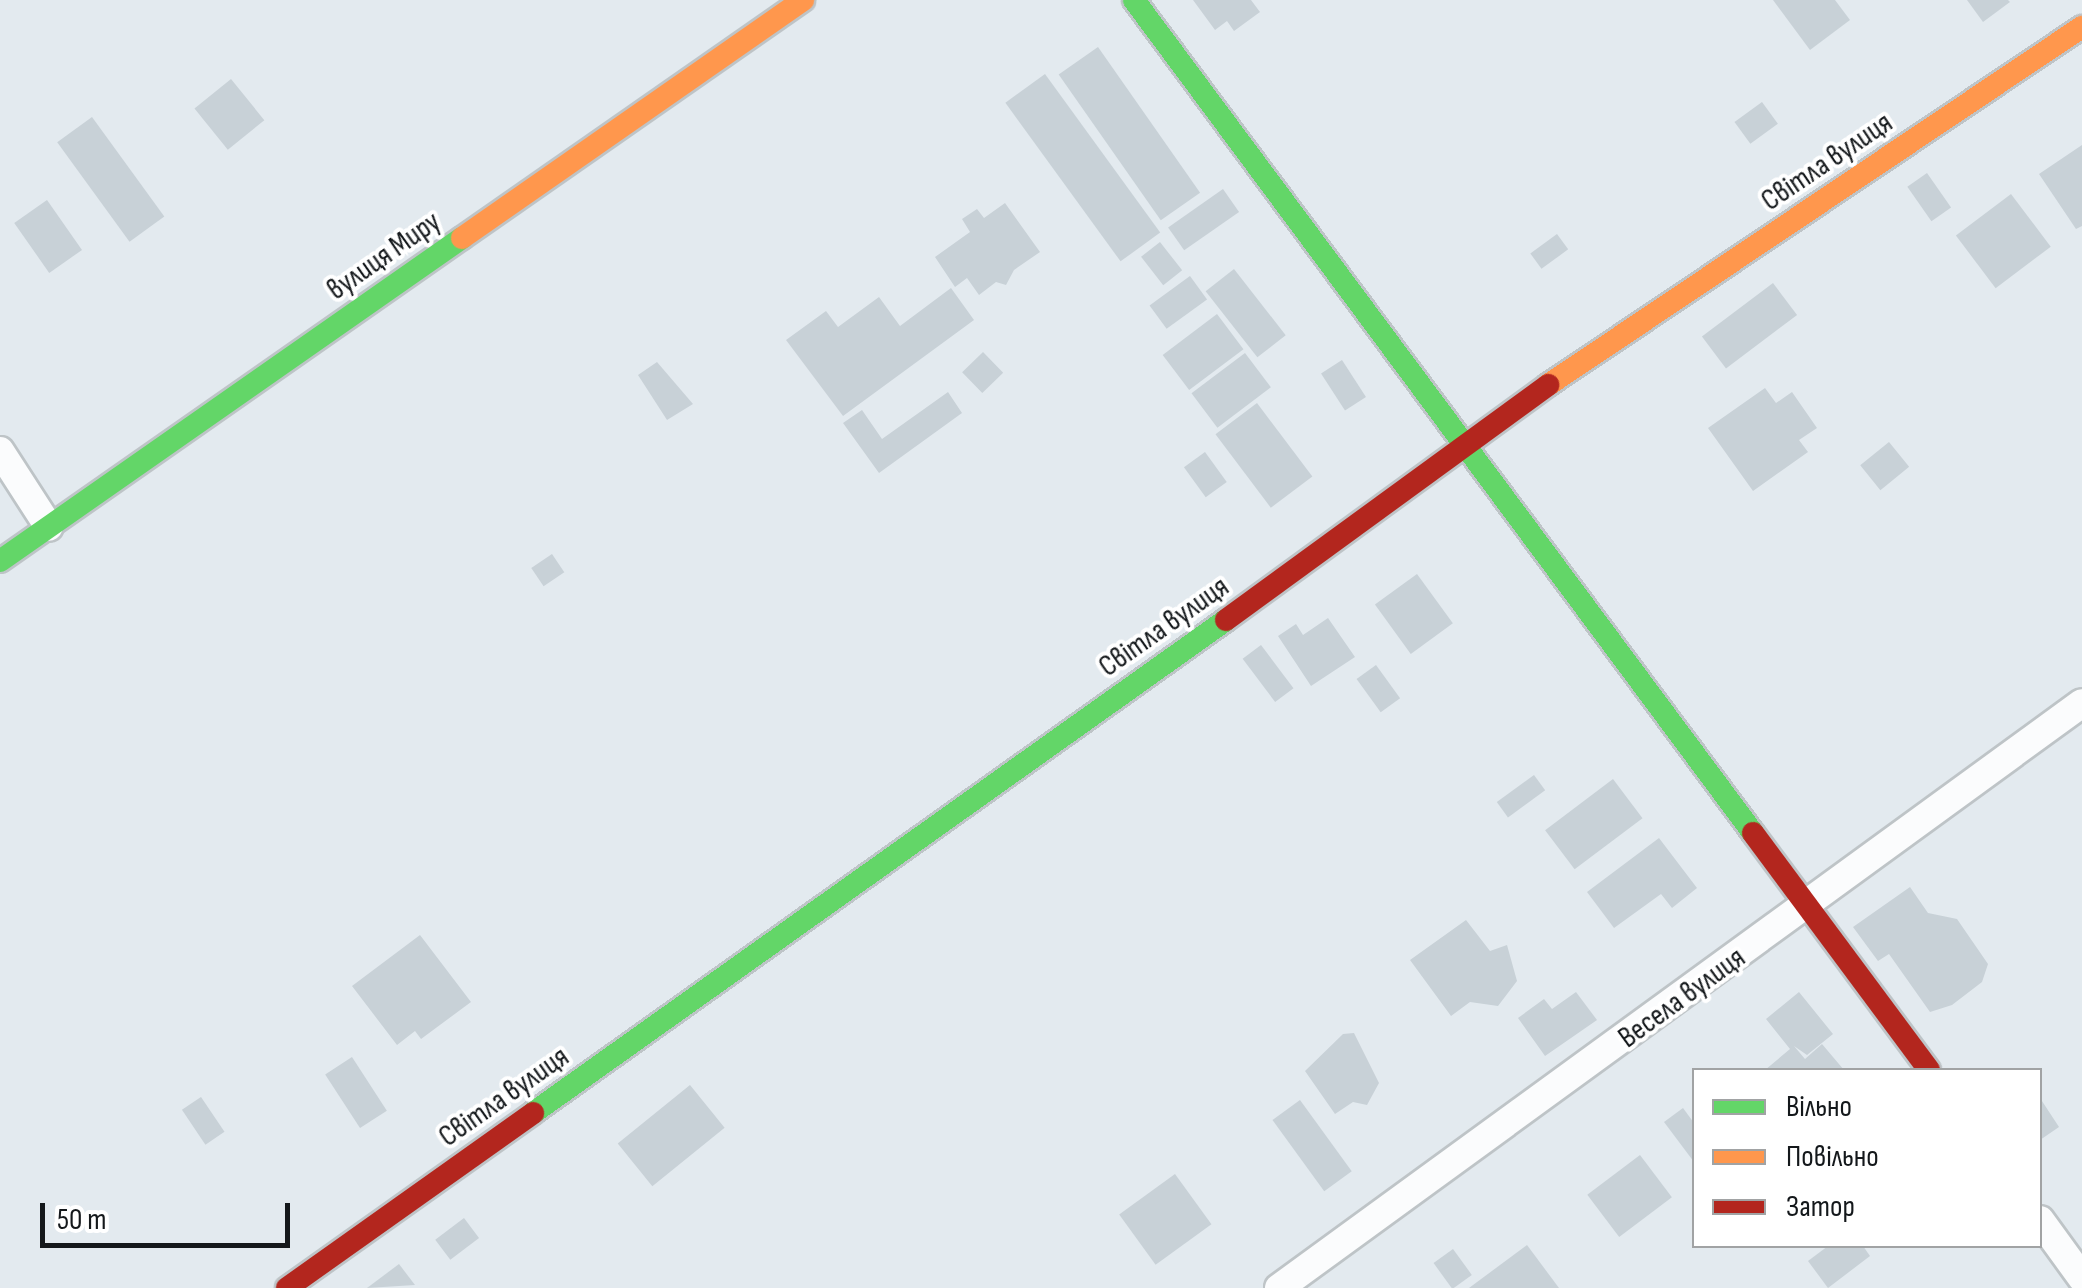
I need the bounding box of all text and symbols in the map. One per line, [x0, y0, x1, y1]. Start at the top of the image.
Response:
street label: Світла вулиця [1755, 105, 1899, 219]
street label: вулиця Миру [320, 204, 448, 308]
street label: Світла вулиця [1092, 569, 1236, 685]
street label: Весела вулиця [1612, 940, 1752, 1056]
street label: Світла вулиця [432, 1039, 576, 1155]
legend [1692, 1068, 2042, 1248]
text: Вільно [1786, 1089, 1852, 1125]
text: Повільно [1786, 1139, 1879, 1175]
scale bar [45, 1183, 295, 1245]
text: Затор [1786, 1189, 1855, 1225]
text: 50 m [57, 1202, 106, 1238]

